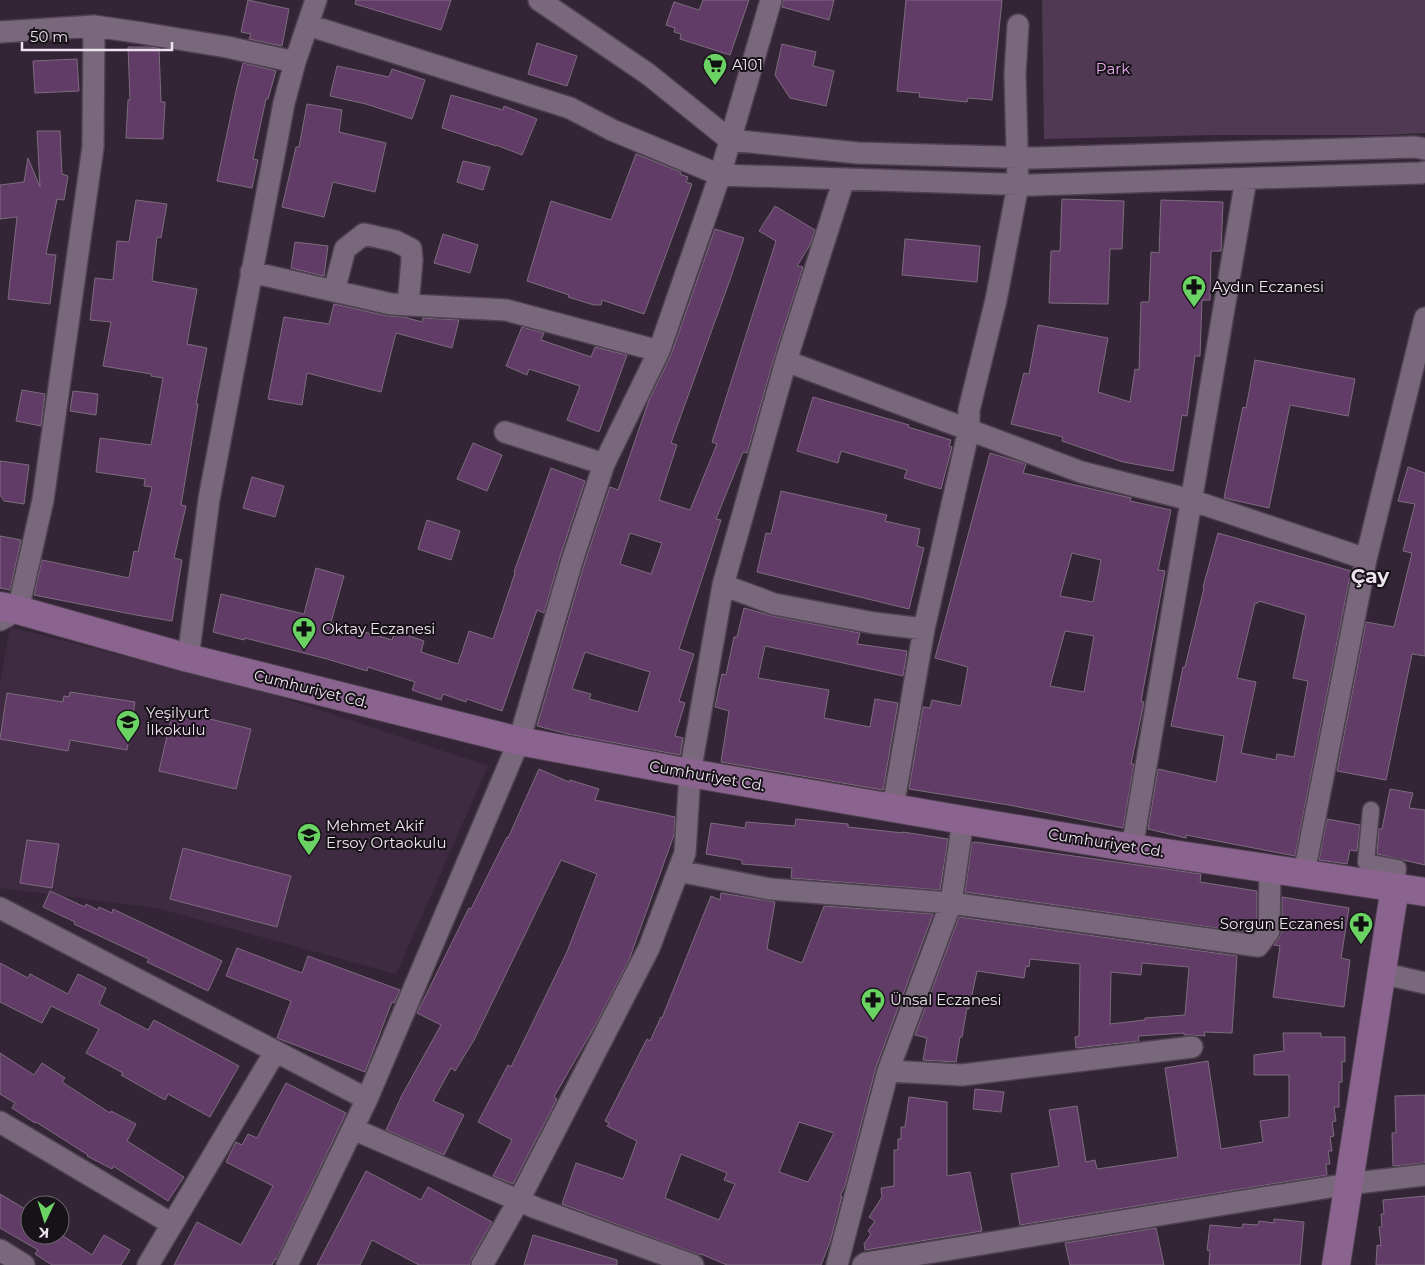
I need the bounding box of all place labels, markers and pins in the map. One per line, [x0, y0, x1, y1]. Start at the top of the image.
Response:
supermarket icon: A101 [702, 52, 728, 86]
place label: A101 [732, 55, 763, 74]
pharmacy icon: Aydın Eczanesi [1181, 274, 1207, 308]
place label: Aydın Eczanesi [1212, 277, 1324, 296]
pharmacy icon: Oktay Eczanesi [291, 616, 317, 650]
place label: Oktay Eczanesi [322, 619, 435, 638]
place label: Yeşilyurt İlkokulu [146, 703, 210, 739]
school or university icon: Yeşilyurt İlkokulu [115, 709, 141, 743]
place label: Mehmet Akif Ersoy Ortaokulu [326, 816, 446, 852]
school or university icon: Mehmet Akif Ersoy Ortaokulu [296, 822, 322, 856]
pharmacy icon: Sorgun Eczanesi [1348, 911, 1374, 945]
place label: Sorgun Eczanesi [1220, 914, 1344, 933]
pharmacy icon: Ünsal Eczanesi [860, 987, 886, 1021]
place label: Ünsal Eczanesi [890, 990, 1001, 1009]

